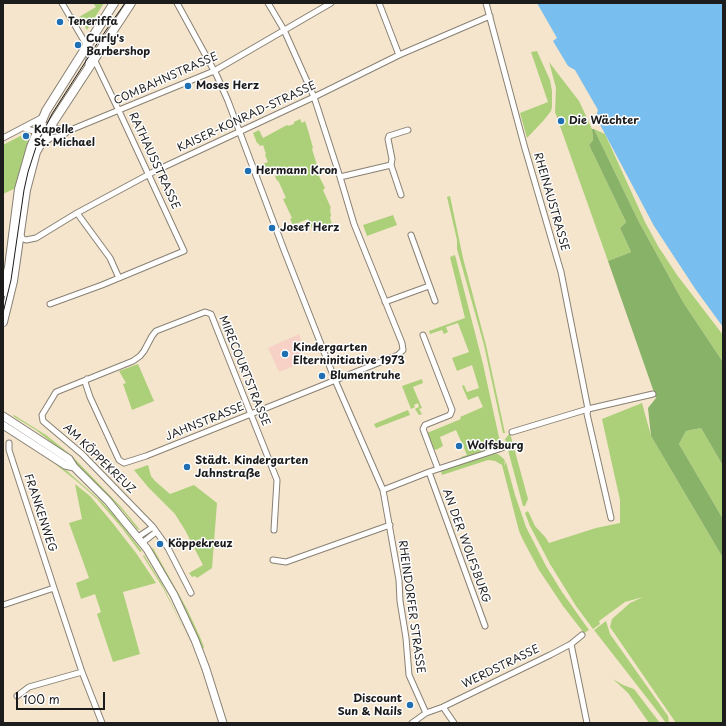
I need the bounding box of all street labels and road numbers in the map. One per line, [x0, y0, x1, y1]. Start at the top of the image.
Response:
street label: COMBAHNSTRASSE [112, 50, 220, 108]
street label: KAISER-KONRAD-STRASSE [175, 79, 319, 155]
street label: RATHAUSSTRASSE [126, 110, 182, 212]
street label: RHEINAUSTRASSE [531, 151, 571, 253]
street label: MIRECOURTSTRASSE [216, 314, 272, 428]
street label: JAHNSTRASSE [164, 400, 246, 444]
street label: AM KÖPPEKREUZ [60, 421, 138, 497]
street label: FRANKENWEG [21, 472, 59, 554]
street label: AN DER WOLFSBURG [439, 487, 493, 605]
street label: RHEINDORFER STRASSE [395, 539, 427, 675]
street label: WERDSTRASSE [460, 643, 542, 691]

